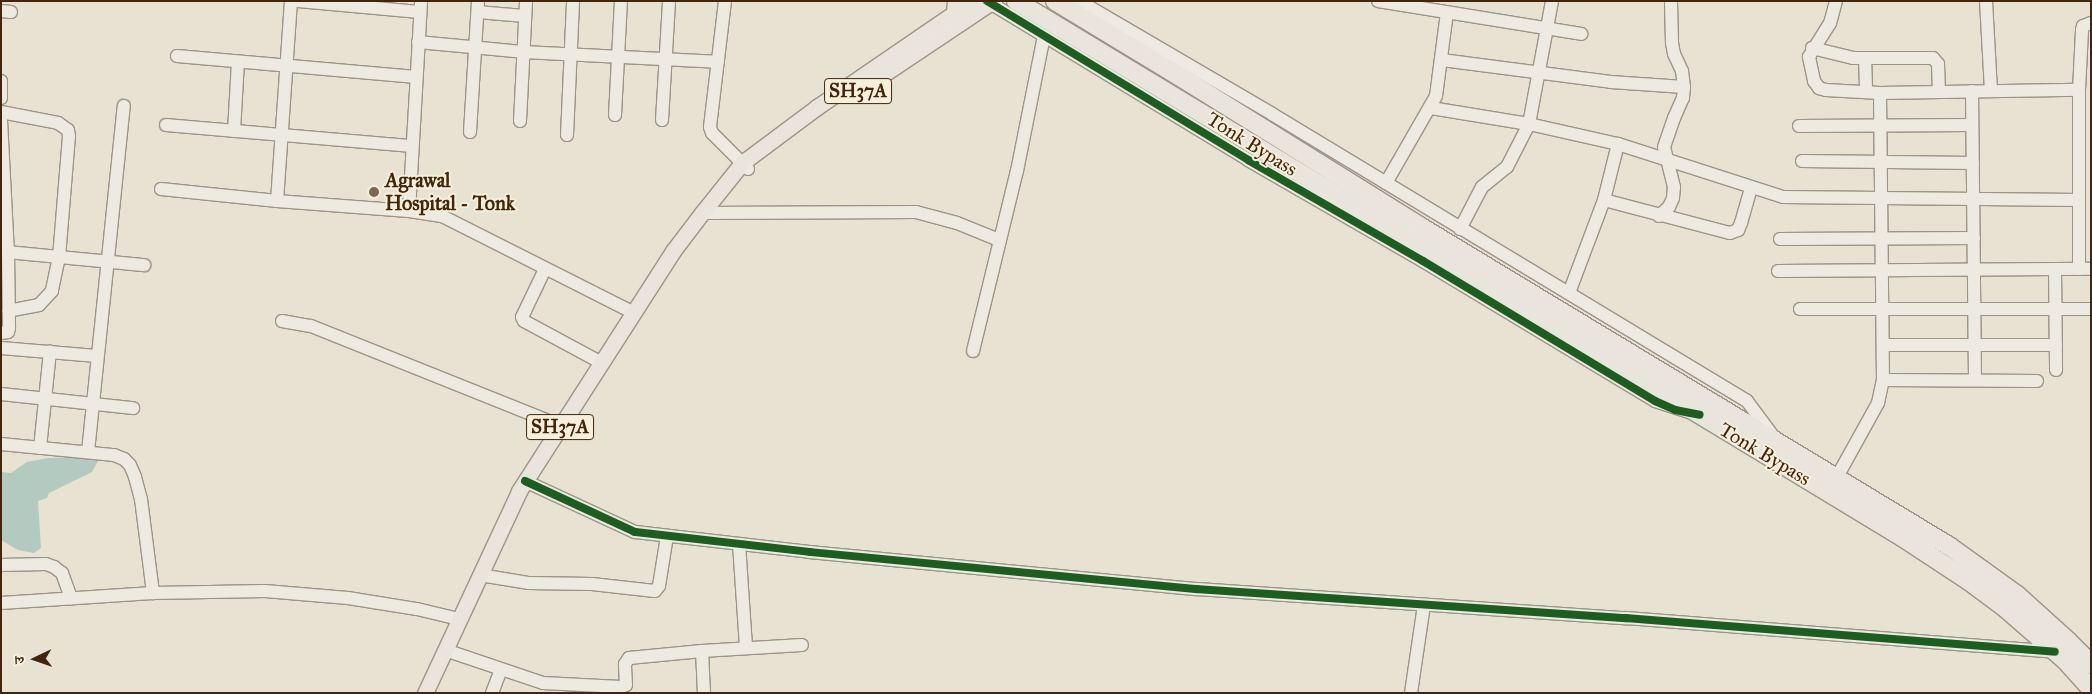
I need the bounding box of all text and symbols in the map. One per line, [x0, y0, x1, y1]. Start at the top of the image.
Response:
road number: SH37A [823, 74, 893, 108]
street label: Tonk Bypass [1202, 107, 1302, 181]
place label: Agrawal Hospital - Tonk [385, 168, 515, 215]
marker: Agrawal Hospital - Tonk [367, 185, 381, 199]
road number: SH37A [525, 411, 595, 444]
street label: Tonk Bypass [1715, 417, 1815, 491]
north arrow [10, 634, 60, 684]
text: उ [11, 656, 28, 664]

